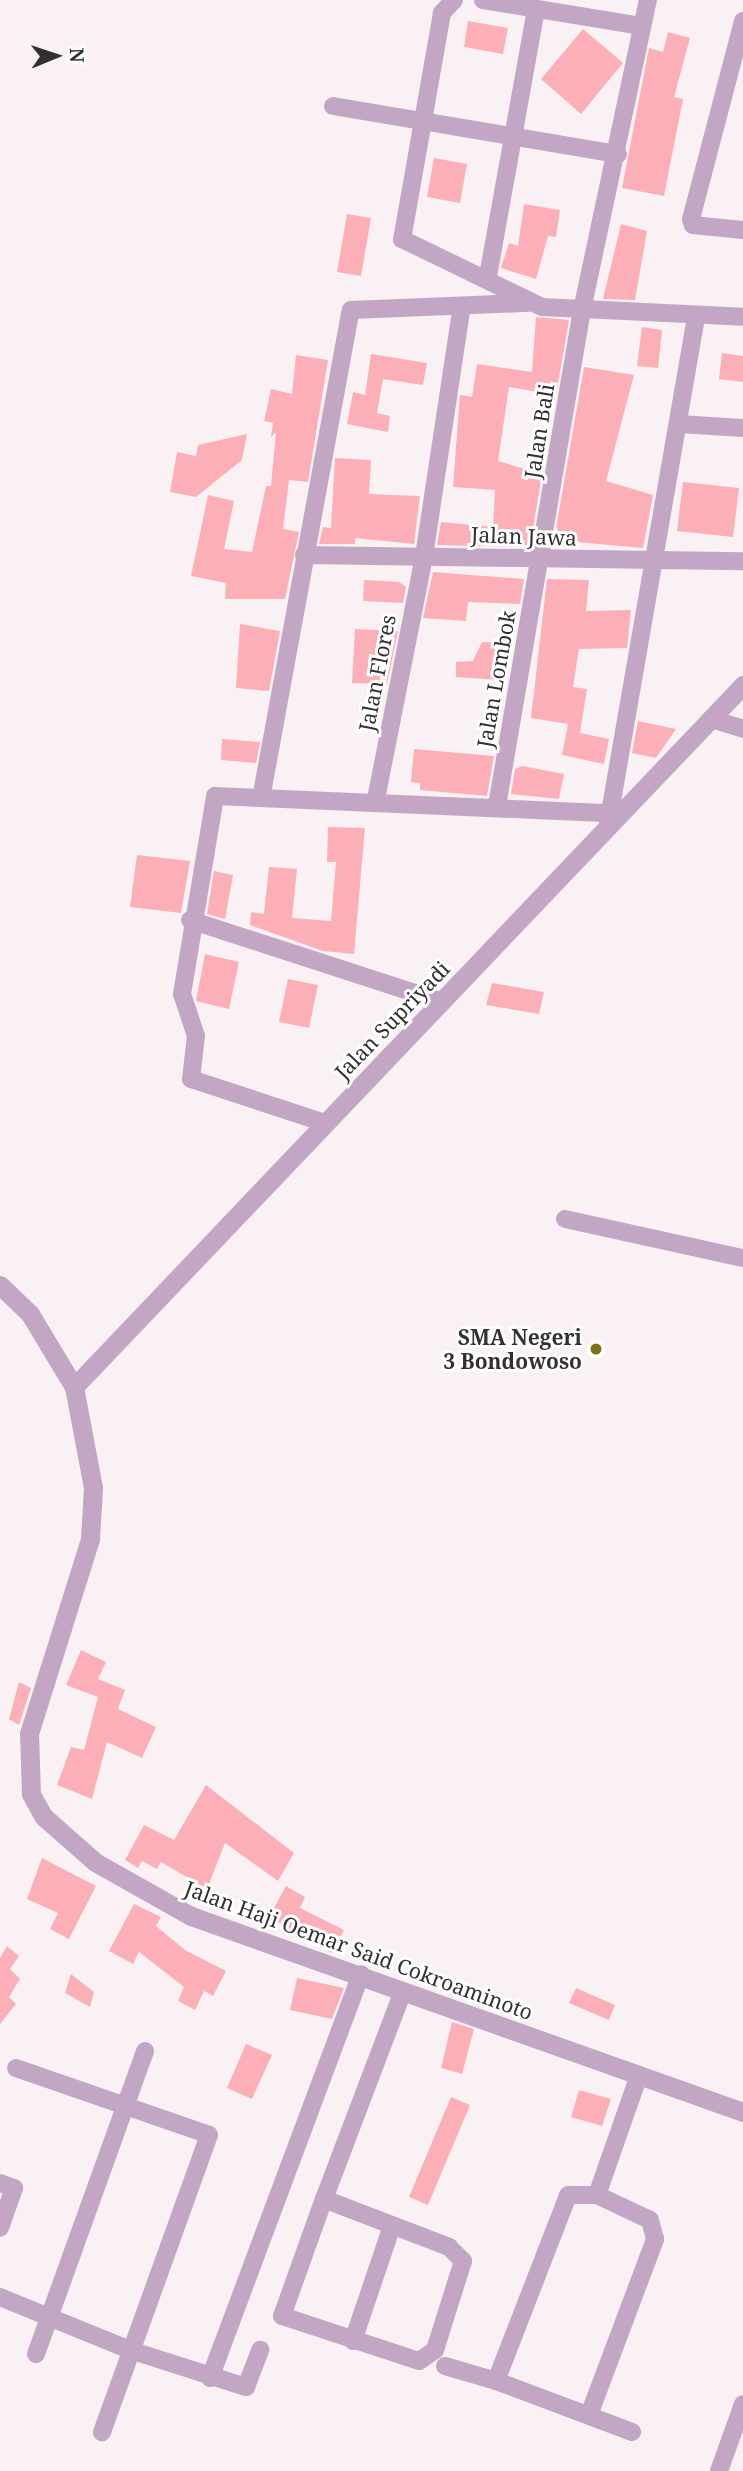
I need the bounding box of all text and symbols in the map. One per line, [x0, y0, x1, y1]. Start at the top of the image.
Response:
north arrow [21, 21, 91, 91]
text: N [64, 47, 90, 63]
street label: Jalan Bali [519, 382, 559, 480]
street label: Jalan Jawa [471, 522, 577, 550]
street label: Jalan Lombok [472, 608, 520, 750]
street label: Jalan Flores [353, 613, 401, 733]
street label: Jalan Supriyadi [329, 956, 455, 1084]
place label: SMA Negeri 3 Bondowoso [443, 1324, 582, 1374]
marker: SMA Negeri 3 Bondowoso [588, 1341, 604, 1357]
street label: Jalan Haji Oemar Said Cokroaminoto [181, 1875, 537, 2025]

